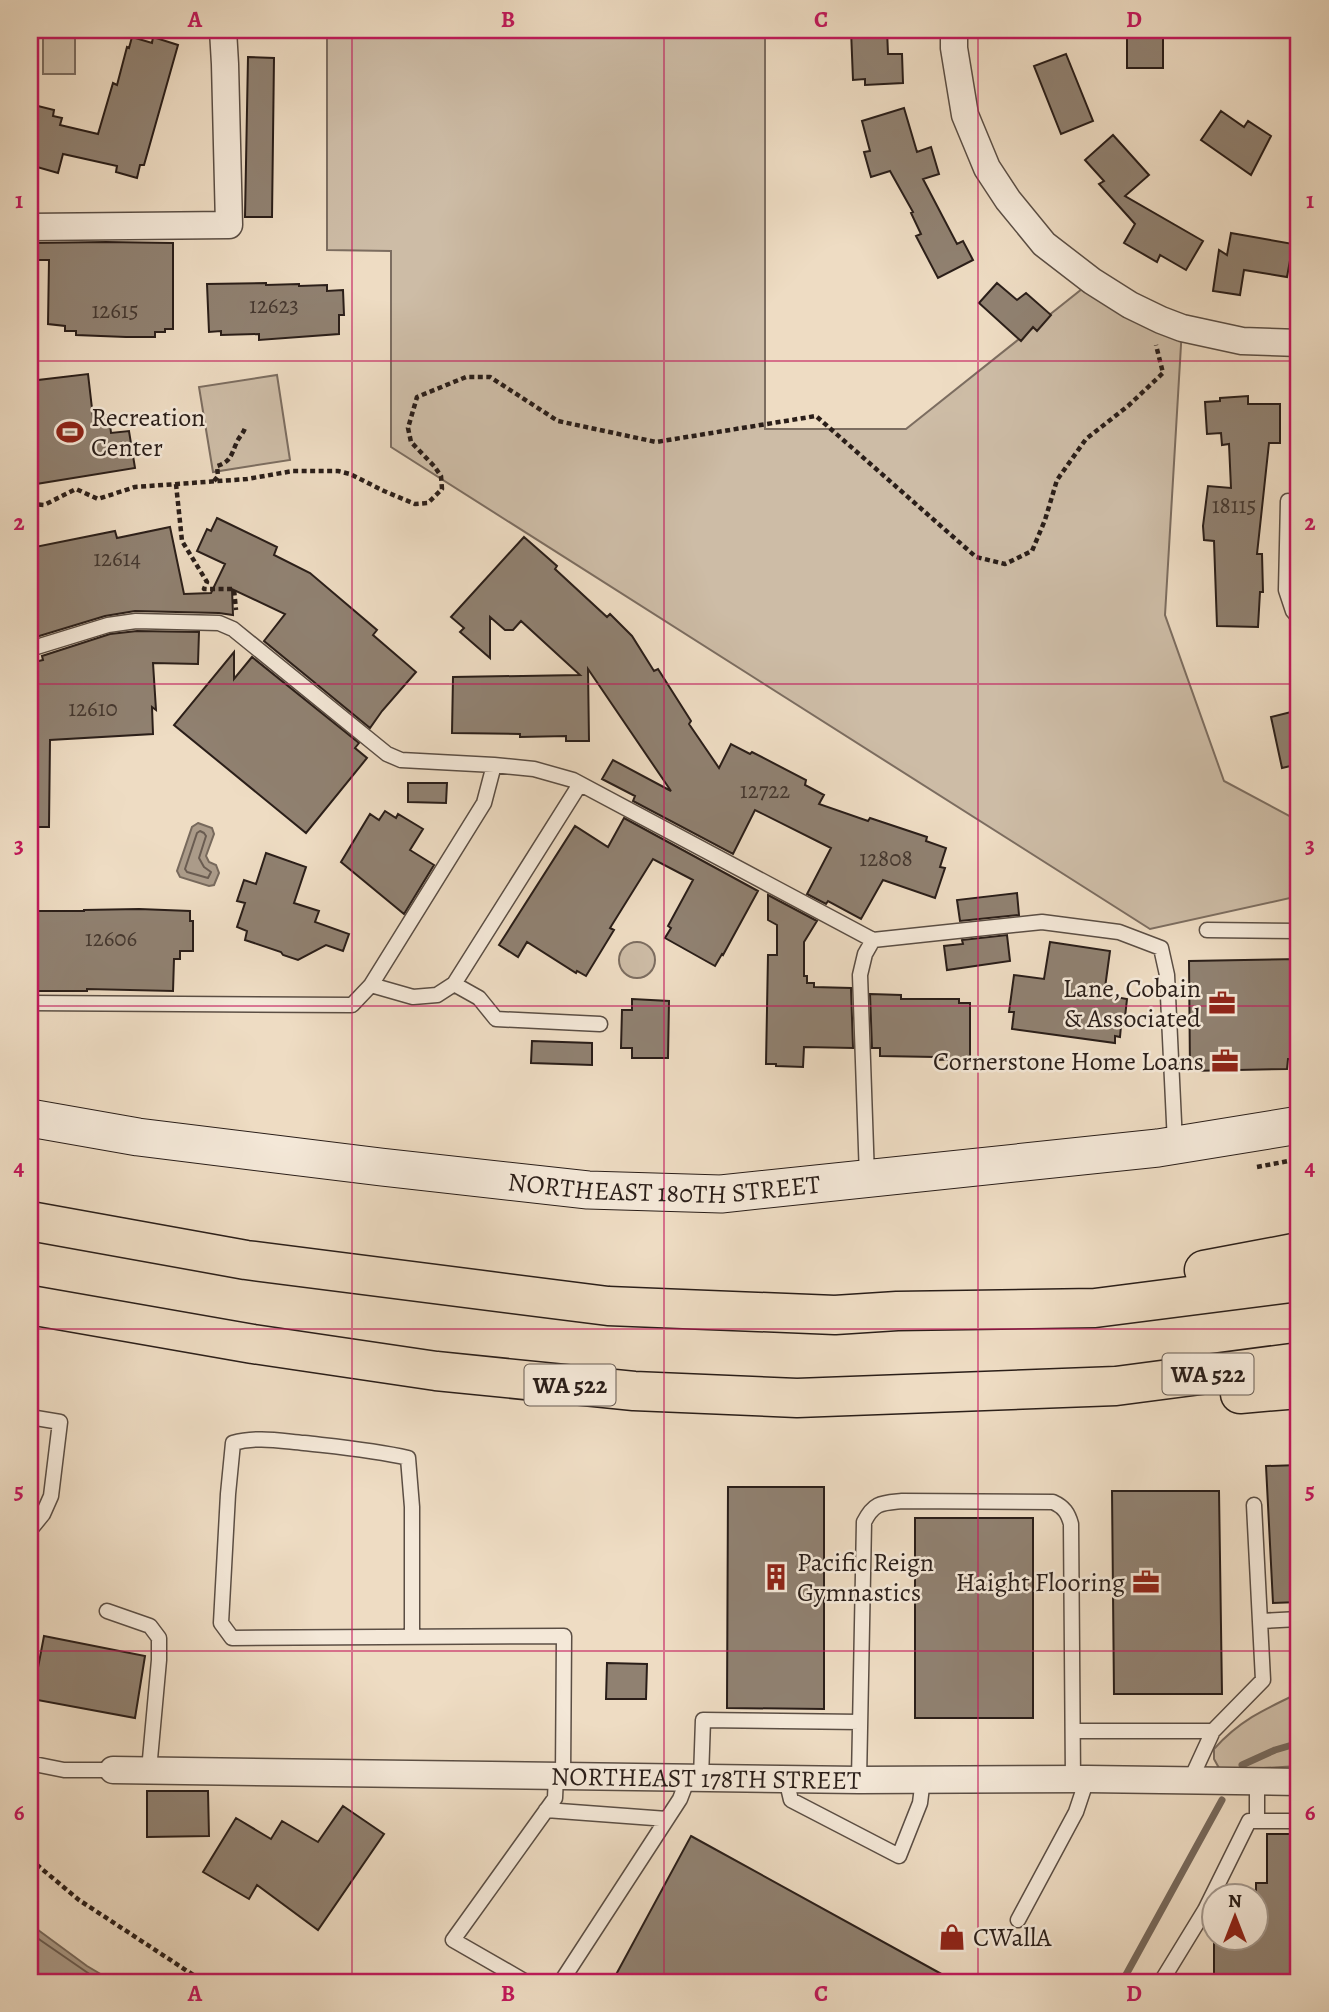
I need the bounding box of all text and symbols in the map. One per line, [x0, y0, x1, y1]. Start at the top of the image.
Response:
text: A [187, 4, 203, 35]
text: B [501, 4, 515, 35]
text: C [814, 4, 828, 35]
text: D [1126, 4, 1142, 35]
text: 1 [15, 185, 23, 216]
text: 1 [1306, 185, 1314, 216]
house number: 12623 [249, 290, 299, 321]
house number: 12615 [91, 295, 139, 326]
place label: Recreation Center [91, 400, 205, 465]
sports icon: Recreation Center [55, 417, 85, 447]
house number: 18115 [1212, 490, 1256, 521]
text: 2 [13, 507, 25, 538]
text: 2 [1304, 507, 1316, 538]
house number: 12614 [93, 543, 141, 574]
house number: 12610 [68, 693, 118, 724]
house number: 12722 [740, 775, 790, 806]
text: 3 [14, 830, 24, 861]
text: 3 [1305, 830, 1315, 861]
house number: 12808 [859, 843, 913, 874]
house number: 12606 [85, 923, 137, 954]
place label: Lane, Cobain & Associated [1063, 971, 1201, 1036]
office icon: Lane, Cobain & Associated [1207, 988, 1237, 1018]
place label: Cornerstone Home Loans [933, 1044, 1204, 1079]
office icon: Cornerstone Home Loans [1210, 1046, 1240, 1076]
text: 4 [14, 1152, 25, 1183]
text: 4 [1305, 1152, 1316, 1183]
street label: NORTHEAST 180TH STREET [506, 1164, 822, 1212]
road number: WA 522 [1162, 1354, 1254, 1394]
road number: WA 522 [524, 1364, 616, 1406]
text: 5 [14, 1475, 24, 1506]
text: 5 [1305, 1475, 1315, 1506]
place label: Pacific Reign Gymnastics [797, 1545, 934, 1610]
building icon: Pacific Reign Gymnastics [761, 1562, 791, 1592]
place label: Haight Flooring [956, 1565, 1125, 1600]
office icon: Haight Flooring [1131, 1567, 1161, 1597]
street label: NORTHEAST 178TH STREET [551, 1758, 861, 1798]
text: 6 [14, 1797, 25, 1828]
text: 6 [1305, 1797, 1316, 1828]
north arrow [1200, 1882, 1270, 1952]
text: N [1228, 1888, 1242, 1914]
place label: CWallA [973, 1920, 1052, 1955]
shop icon: CWallA [937, 1922, 967, 1952]
text: A [187, 1978, 203, 2009]
text: B [501, 1978, 515, 2009]
text: C [814, 1978, 828, 2009]
text: D [1126, 1978, 1142, 2009]

